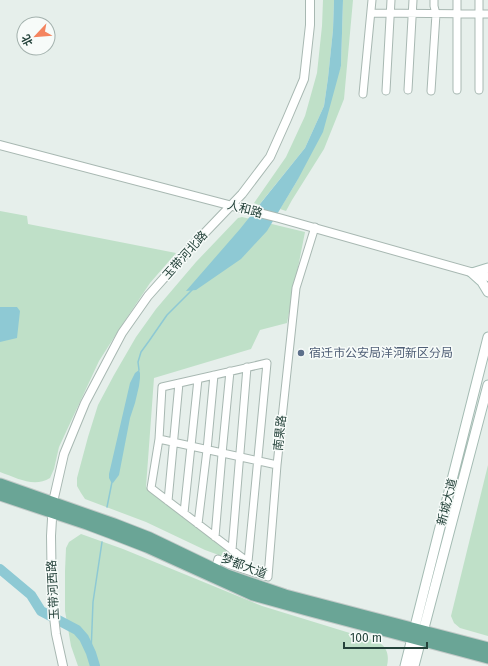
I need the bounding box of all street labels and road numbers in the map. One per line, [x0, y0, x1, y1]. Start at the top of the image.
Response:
street label: 人和路 [226, 198, 264, 220]
street label: 玉带河北路 [160, 228, 210, 282]
street label: 南果路 [271, 414, 289, 452]
street label: 新城大道 [434, 477, 460, 527]
street label: 梦都大道 [219, 551, 269, 581]
street label: 玉带河西路 [44, 560, 62, 620]

